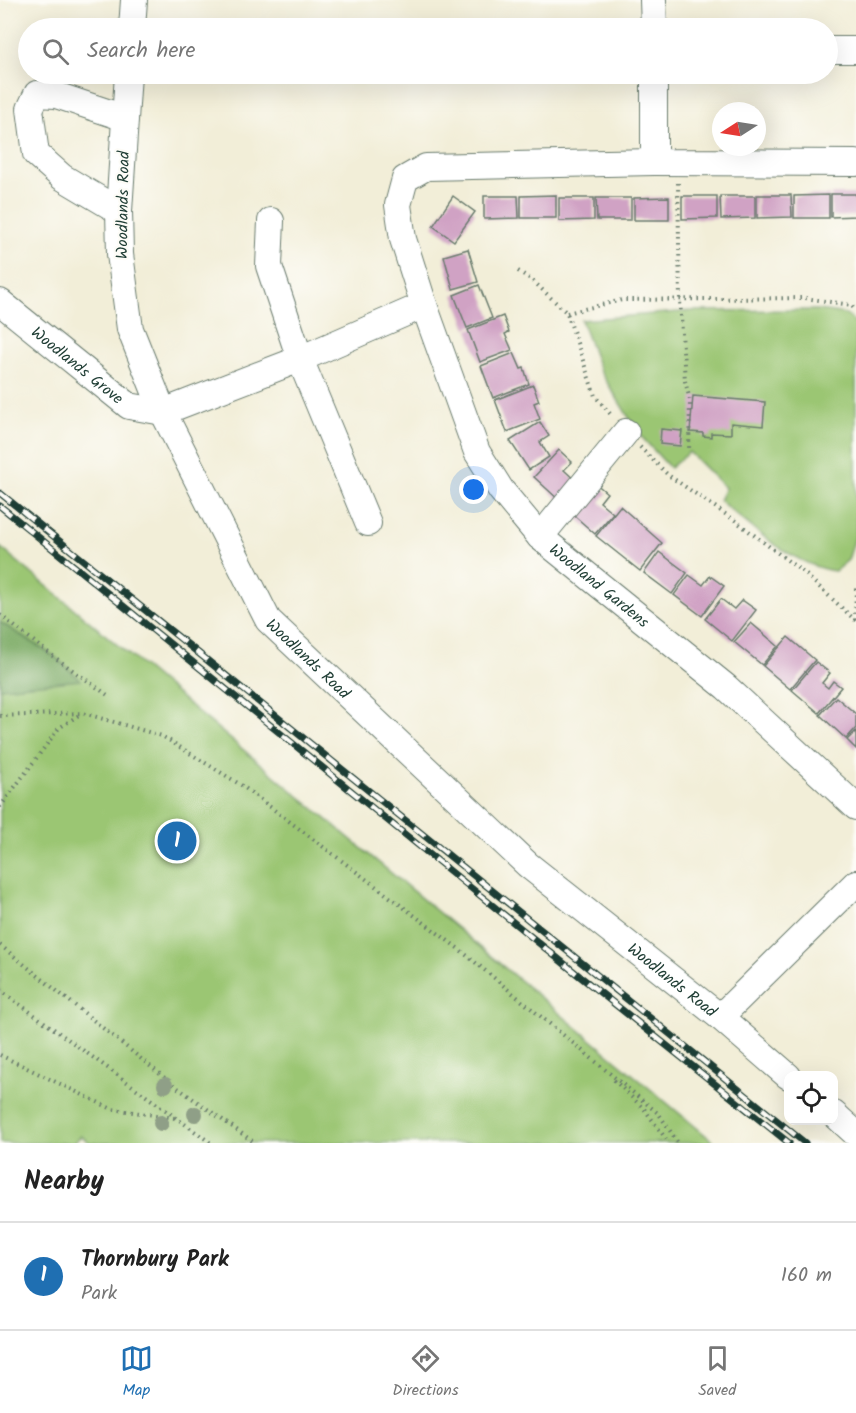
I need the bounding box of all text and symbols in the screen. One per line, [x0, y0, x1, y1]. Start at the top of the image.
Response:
search box [18, 18, 838, 84]
text: Search here [87, 34, 195, 69]
icon: search [39, 35, 72, 68]
north arrow [712, 102, 766, 156]
street label: Woodlands Road [110, 150, 137, 259]
street label: Woodlands Grove [25, 321, 129, 411]
your location [459, 475, 488, 504]
street label: Woodland Gardens [543, 538, 654, 635]
street label: Woodlands Road [260, 613, 356, 706]
pin: 1 [158, 818, 196, 864]
street label: Woodlands Road [621, 937, 723, 1025]
map controls [784, 1071, 838, 1125]
button: locate [784, 1071, 838, 1125]
text: Nearby [24, 1161, 104, 1203]
text: Thornbury Park [81, 1243, 229, 1278]
text: 1 [40, 1260, 47, 1292]
text: 160 m [781, 1260, 832, 1292]
text: Park [81, 1278, 117, 1310]
tab: Map [120, 1342, 153, 1403]
tab: Directions [392, 1342, 459, 1403]
tab: Saved [698, 1342, 736, 1403]

